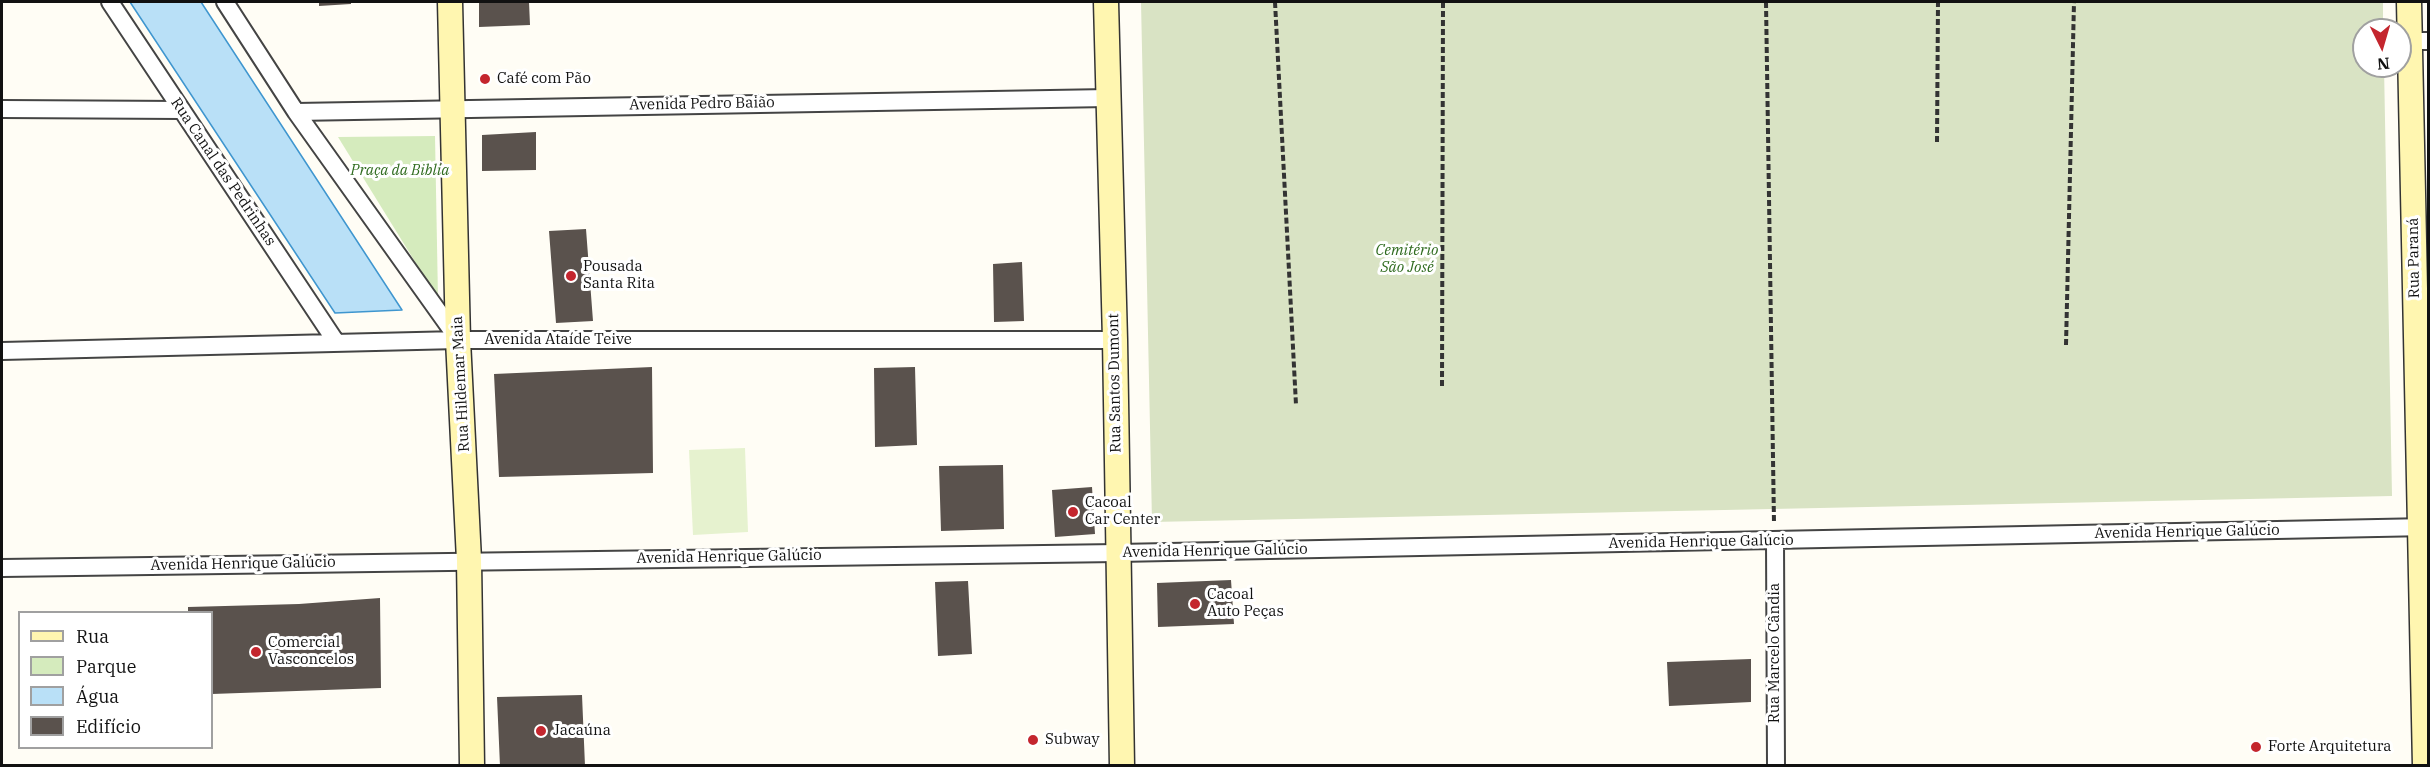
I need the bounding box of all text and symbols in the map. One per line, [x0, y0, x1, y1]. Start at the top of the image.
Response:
north arrow [2352, 18, 2412, 78]
text: N [2376, 53, 2391, 74]
place label: Café com Pão [497, 70, 591, 88]
marker: Café com Pão [478, 72, 492, 86]
street label: Avenida Pedro Baião [629, 94, 775, 114]
street label: Rua Canal das Pedrinhas [167, 95, 279, 249]
park label: Praça da Biblia [351, 162, 449, 180]
street label: Rua Paraná [2404, 217, 2424, 299]
park label: Cemitério São José [1376, 242, 1438, 277]
place label: Pousada Santa Rita [583, 258, 655, 293]
marker: Pousada Santa Rita [564, 269, 578, 283]
street label: Rua Santos Dumont [1105, 313, 1125, 453]
street label: Rua Hildemar Maia [448, 316, 474, 452]
street label: Avenida Ataíde Teive [484, 331, 632, 349]
place label: Cacoal Car Center [1085, 494, 1160, 529]
marker: Cacoal Car Center [1066, 505, 1080, 519]
street label: Avenida Henrique Galúcio [2094, 521, 2280, 543]
street label: Avenida Henrique Galúcio [1608, 531, 1794, 553]
street label: Avenida Henrique Galúcio [1122, 540, 1308, 562]
street label: Avenida Henrique Galúcio [636, 546, 822, 568]
street label: Avenida Henrique Galúcio [150, 553, 336, 575]
street label: Rua Marcelo Cândia [1766, 583, 1784, 723]
place label: Cacoal Auto Peças [1207, 586, 1284, 621]
marker: Cacoal Auto Peças [1188, 597, 1202, 611]
legend [18, 611, 213, 749]
text: Rua [76, 625, 109, 648]
place label: Comercial Vasconcelos [268, 634, 354, 669]
marker: Comercial Vasconcelos [249, 645, 263, 659]
text: Parque [76, 655, 136, 678]
text: Água [76, 685, 119, 708]
text: Edifício [76, 715, 141, 738]
place label: Jacaúna [553, 722, 611, 740]
marker: Jacaúna [534, 724, 548, 738]
place label: Subway [1045, 731, 1100, 749]
marker: Subway [1026, 733, 1040, 747]
place label: Forte Arquitetura [2268, 738, 2392, 756]
marker: Forte Arquitetura [2249, 740, 2263, 754]

